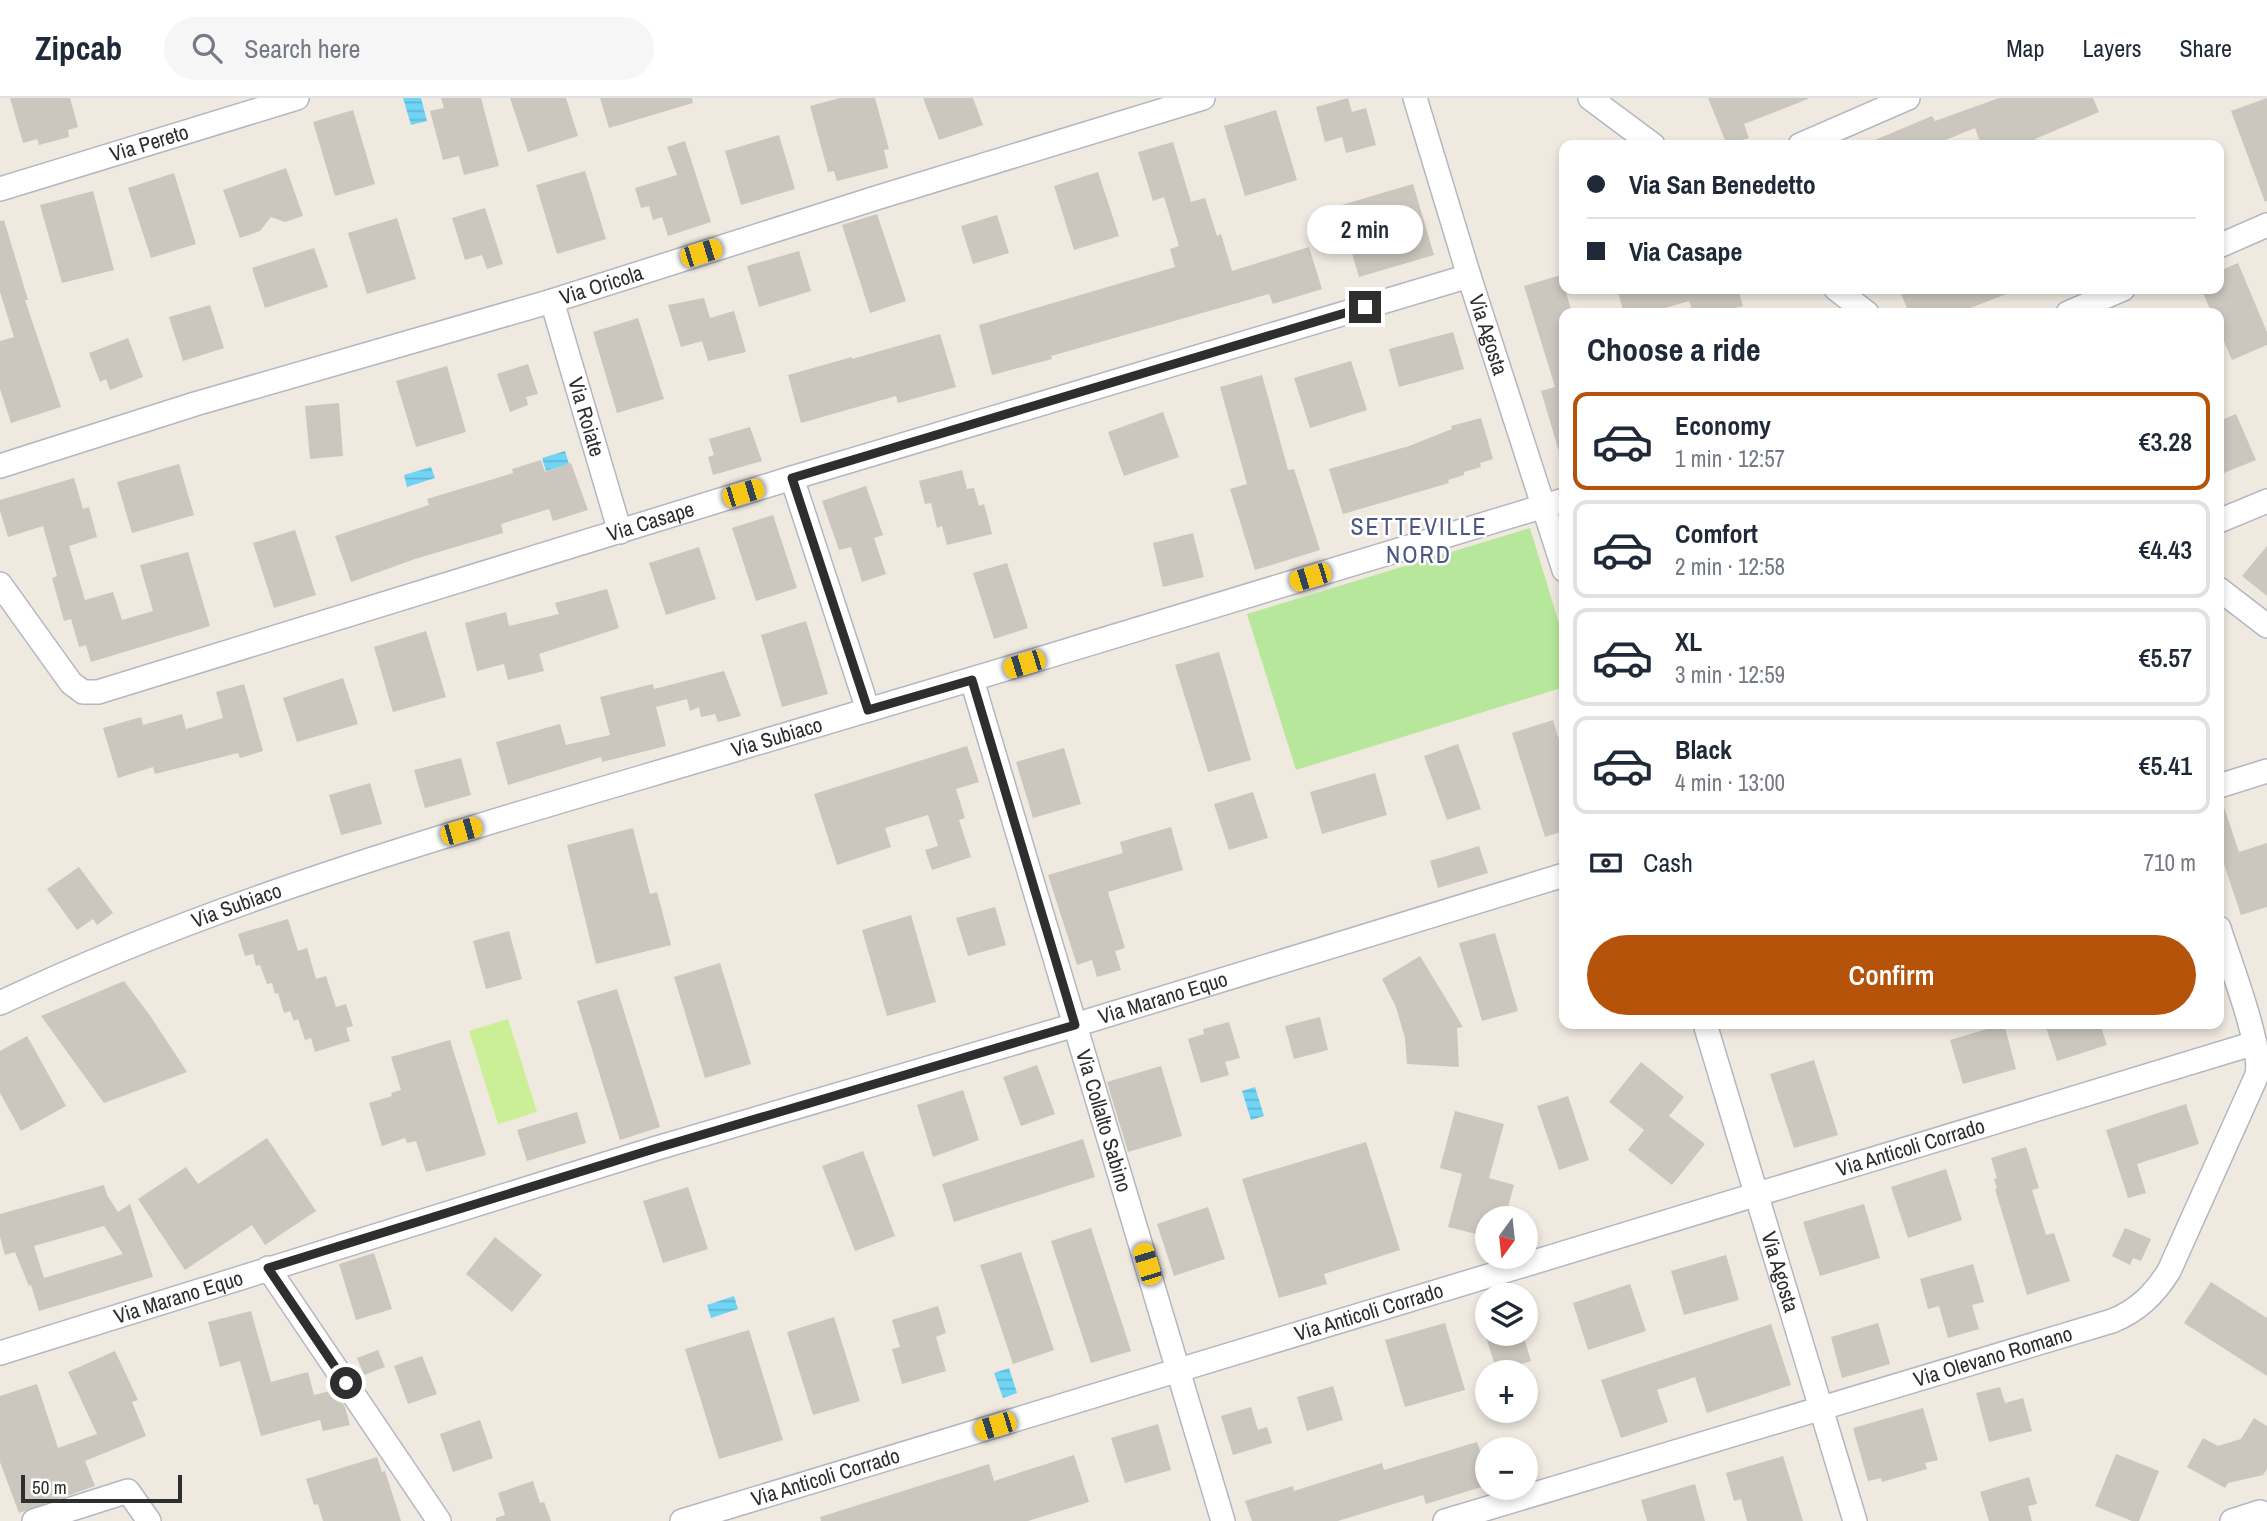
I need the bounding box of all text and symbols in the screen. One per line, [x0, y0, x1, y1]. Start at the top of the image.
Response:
search box [164, 17, 654, 80]
text: Zipcab [35, 26, 122, 70]
icon: search [188, 29, 226, 67]
text: Search here [244, 31, 360, 66]
text: Map [2006, 32, 2044, 64]
text: Layers [2082, 32, 2141, 64]
text: Share [2179, 32, 2232, 64]
street label: Via Pereto [106, 117, 192, 169]
text: Via San Benedetto [1629, 167, 1816, 202]
callout: 2 min [1307, 206, 1423, 254]
text: 2 min [1341, 214, 1389, 245]
text: Via Casape [1629, 234, 1742, 269]
car [678, 237, 725, 269]
street label: Via Oricola [556, 258, 647, 312]
route end [1349, 291, 1381, 323]
street label: Via Agosta [1462, 291, 1515, 379]
text: Choose a ride [1587, 328, 1761, 371]
street label: Via Roiate [561, 374, 612, 460]
text: Economy [1675, 408, 1771, 443]
icon: car [1591, 410, 1654, 473]
text: €3.28 [2139, 424, 2192, 459]
text: 1 min · 12:57 [1675, 443, 1785, 474]
car [720, 477, 767, 509]
street label: Via Casape [603, 494, 698, 548]
district label: SETTEVILLE NORD [1350, 510, 1488, 570]
text: Comfort [1675, 516, 1758, 551]
icon: car [1591, 518, 1654, 581]
text: €4.43 [2139, 532, 2192, 567]
text: 2 min · 12:58 [1675, 551, 1785, 582]
car [1287, 561, 1334, 593]
text: XL [1675, 624, 1702, 659]
icon: car [1591, 626, 1654, 689]
text: €5.57 [2139, 640, 2192, 675]
car [1001, 648, 1048, 680]
text: 3 min · 12:59 [1675, 659, 1785, 690]
street label: Via Subiaco [728, 710, 826, 764]
text: Black [1675, 732, 1732, 767]
icon: car [1591, 734, 1654, 797]
text: €5.41 [2139, 748, 2192, 783]
text: 4 min · 13:00 [1675, 767, 1785, 798]
car [438, 815, 485, 847]
icon: cash [1587, 844, 1625, 882]
text: Cash [1643, 845, 1693, 880]
text: 710 m [2144, 847, 2196, 878]
street label: Via Subiaco [187, 876, 285, 935]
button: Confirm [1587, 935, 2196, 1015]
street label: Via Marano Equo [1095, 964, 1231, 1031]
street label: Via Collalto Sabino [1069, 1046, 1139, 1195]
street label: Via Anticoli Corrado [1833, 1111, 1988, 1183]
north arrow [1475, 1206, 1538, 1269]
map controls [1475, 1206, 1538, 1500]
street label: Via Agosta [1754, 1228, 1806, 1316]
car [1131, 1241, 1164, 1287]
street label: Via Marano Equo [110, 1263, 247, 1331]
street label: Via Anticoli Corrado [1291, 1276, 1447, 1348]
button: layers [1475, 1283, 1538, 1346]
street label: Via Olevano Romano [1910, 1319, 2076, 1394]
button: + [1475, 1360, 1538, 1423]
route start [330, 1367, 362, 1399]
car [972, 1410, 1019, 1442]
button: − [1475, 1437, 1538, 1500]
street label: Via Anticoli Corrado [748, 1441, 903, 1513]
scale bar [21, 1472, 182, 1504]
text: 50 m [32, 1474, 67, 1500]

